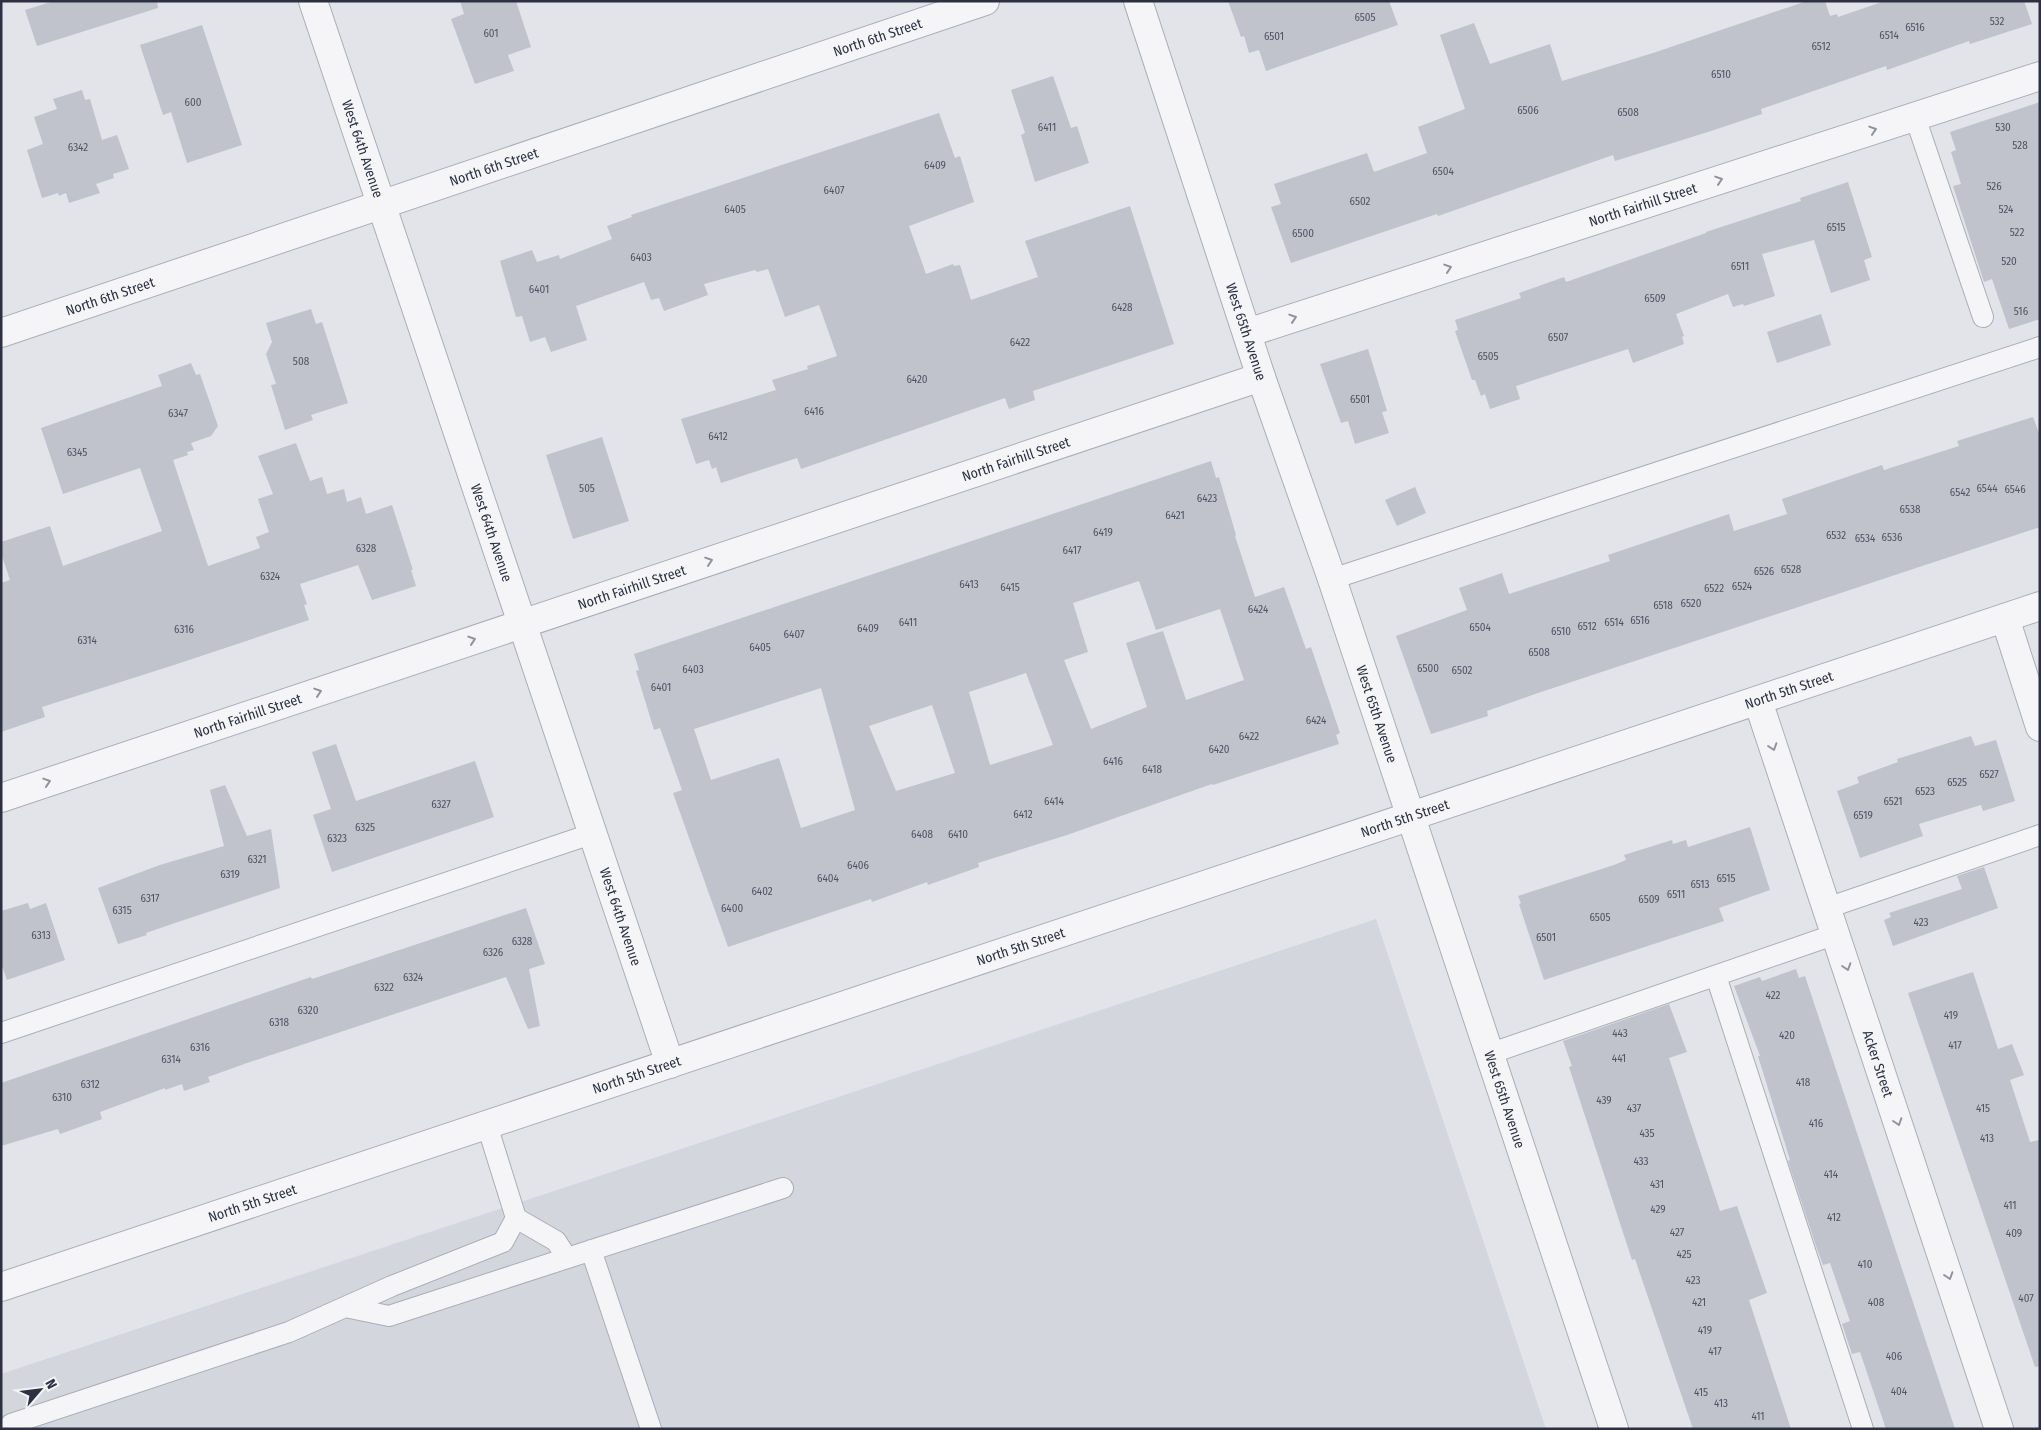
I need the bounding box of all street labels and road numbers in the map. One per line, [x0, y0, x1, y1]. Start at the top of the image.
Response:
street label: North 6th Street [831, 14, 924, 60]
street label: West 64th Avenue [338, 98, 387, 200]
street label: North 6th Street [447, 144, 541, 190]
street label: North Fairhill Street [1587, 179, 1699, 230]
street label: North 6th Street [63, 273, 157, 319]
street label: West 65th Avenue [1222, 281, 1270, 383]
street label: North Fairhill Street [960, 433, 1072, 485]
street label: West 64th Avenue [467, 482, 516, 584]
street label: North Fairhill Street [576, 561, 688, 613]
street label: West 65th Avenue [1353, 663, 1401, 765]
street label: North 5th Street [1743, 667, 1836, 713]
street label: North Fairhill Street [191, 690, 304, 742]
street label: North 5th Street [1358, 795, 1452, 841]
street label: West 64th Avenue [596, 866, 645, 968]
street label: North 5th Street [974, 924, 1067, 969]
street label: Acker Street [1859, 1028, 1897, 1100]
street label: West 65th Avenue [1481, 1048, 1529, 1150]
street label: North 5th Street [590, 1052, 683, 1097]
street label: North 5th Street [206, 1180, 299, 1226]

